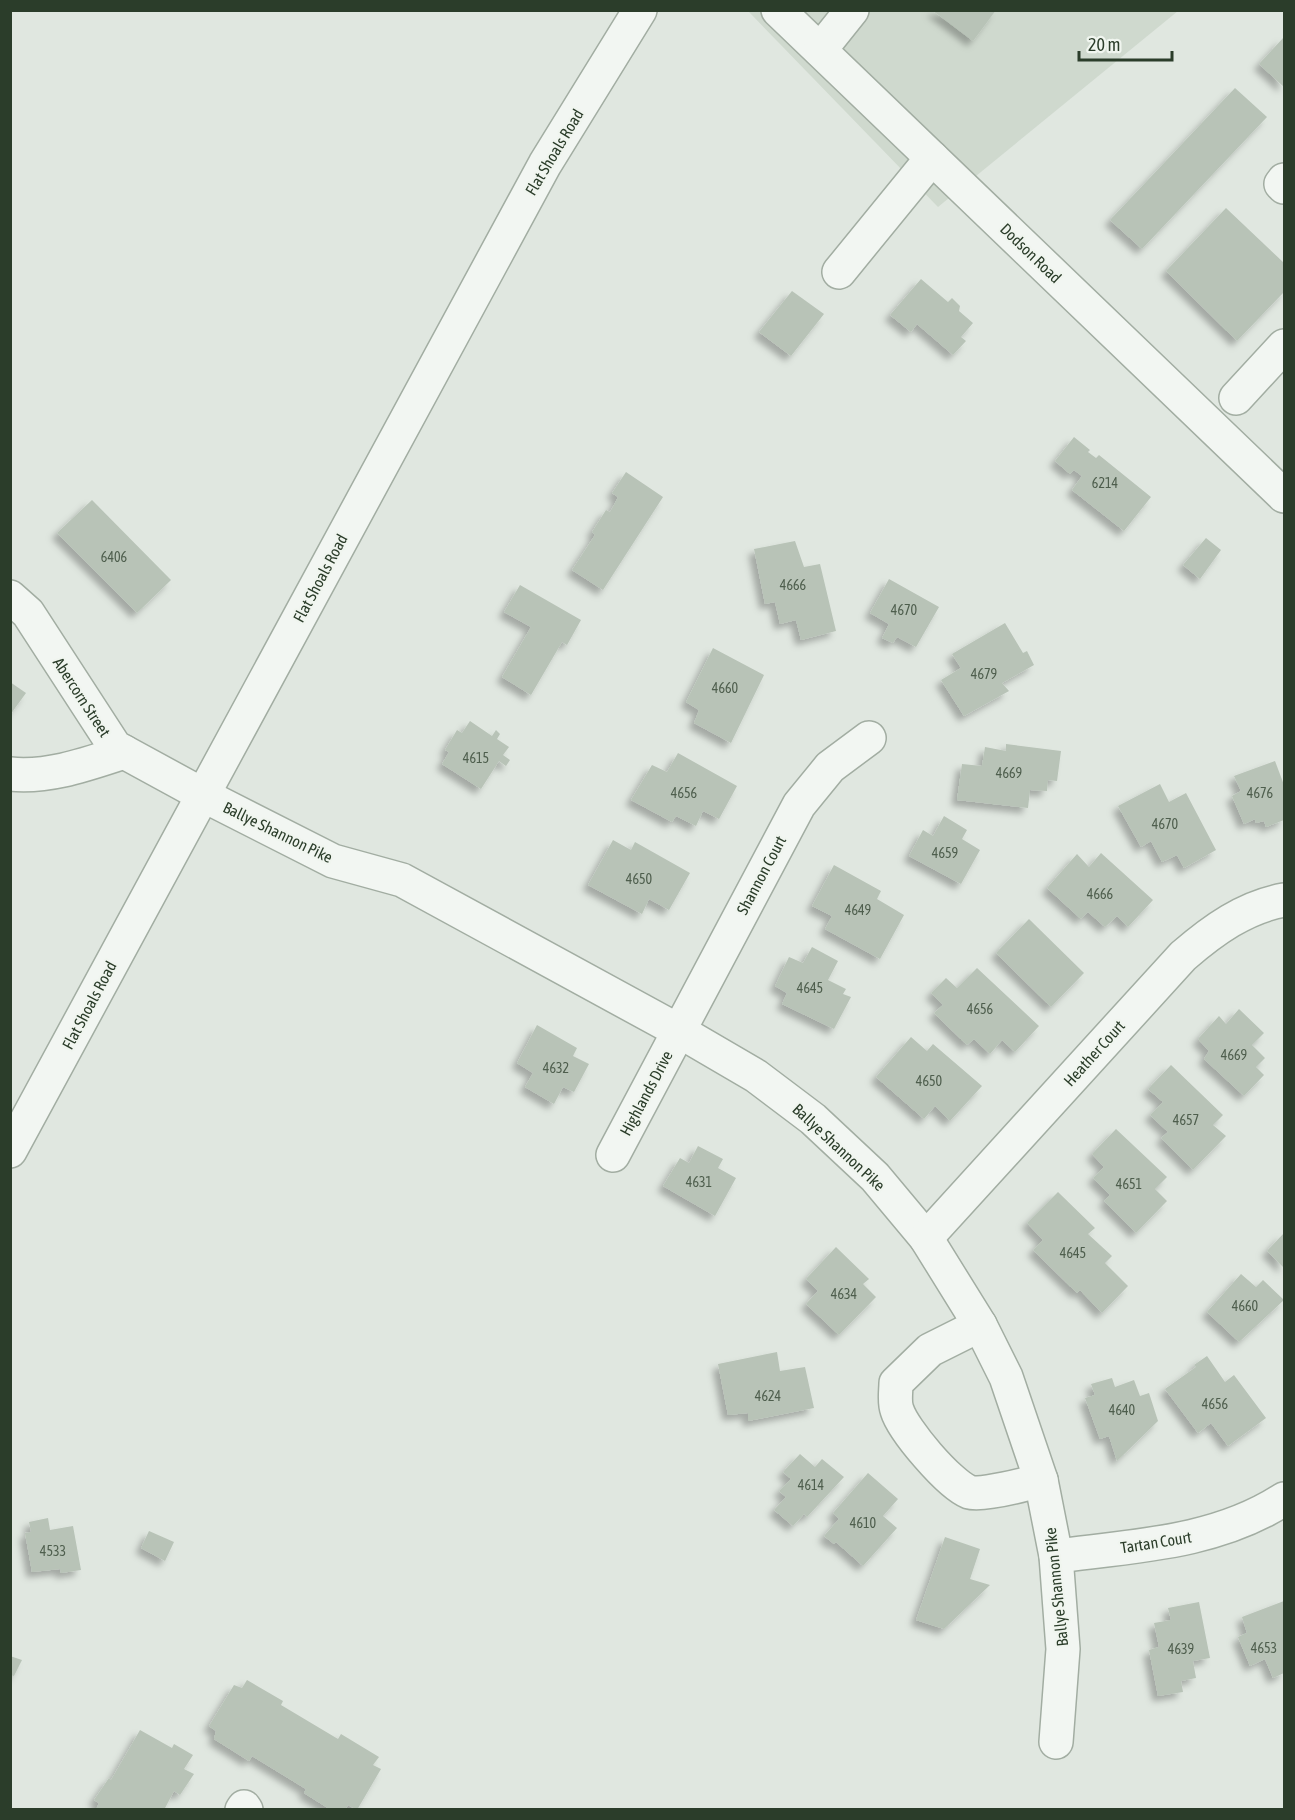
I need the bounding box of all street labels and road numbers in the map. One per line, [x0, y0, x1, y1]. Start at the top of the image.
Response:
street label: Flat Shoals Road [521, 106, 587, 198]
street label: Dodson Road [997, 220, 1065, 286]
street label: Flat Shoals Road [289, 531, 351, 625]
street label: Abercorn Street [50, 654, 114, 740]
street label: Ballye Shannon Pike [220, 798, 336, 867]
street label: Shannon Court [733, 832, 789, 917]
street label: Flat Shoals Road [58, 958, 120, 1052]
street label: Heather Court [1060, 1016, 1128, 1090]
street label: Highlands Drive [616, 1047, 677, 1139]
street label: Ballye Shannon Pike [789, 1100, 889, 1195]
street label: Ballye Shannon Pike [1041, 1527, 1072, 1647]
street label: Tartan Court [1119, 1527, 1193, 1556]

